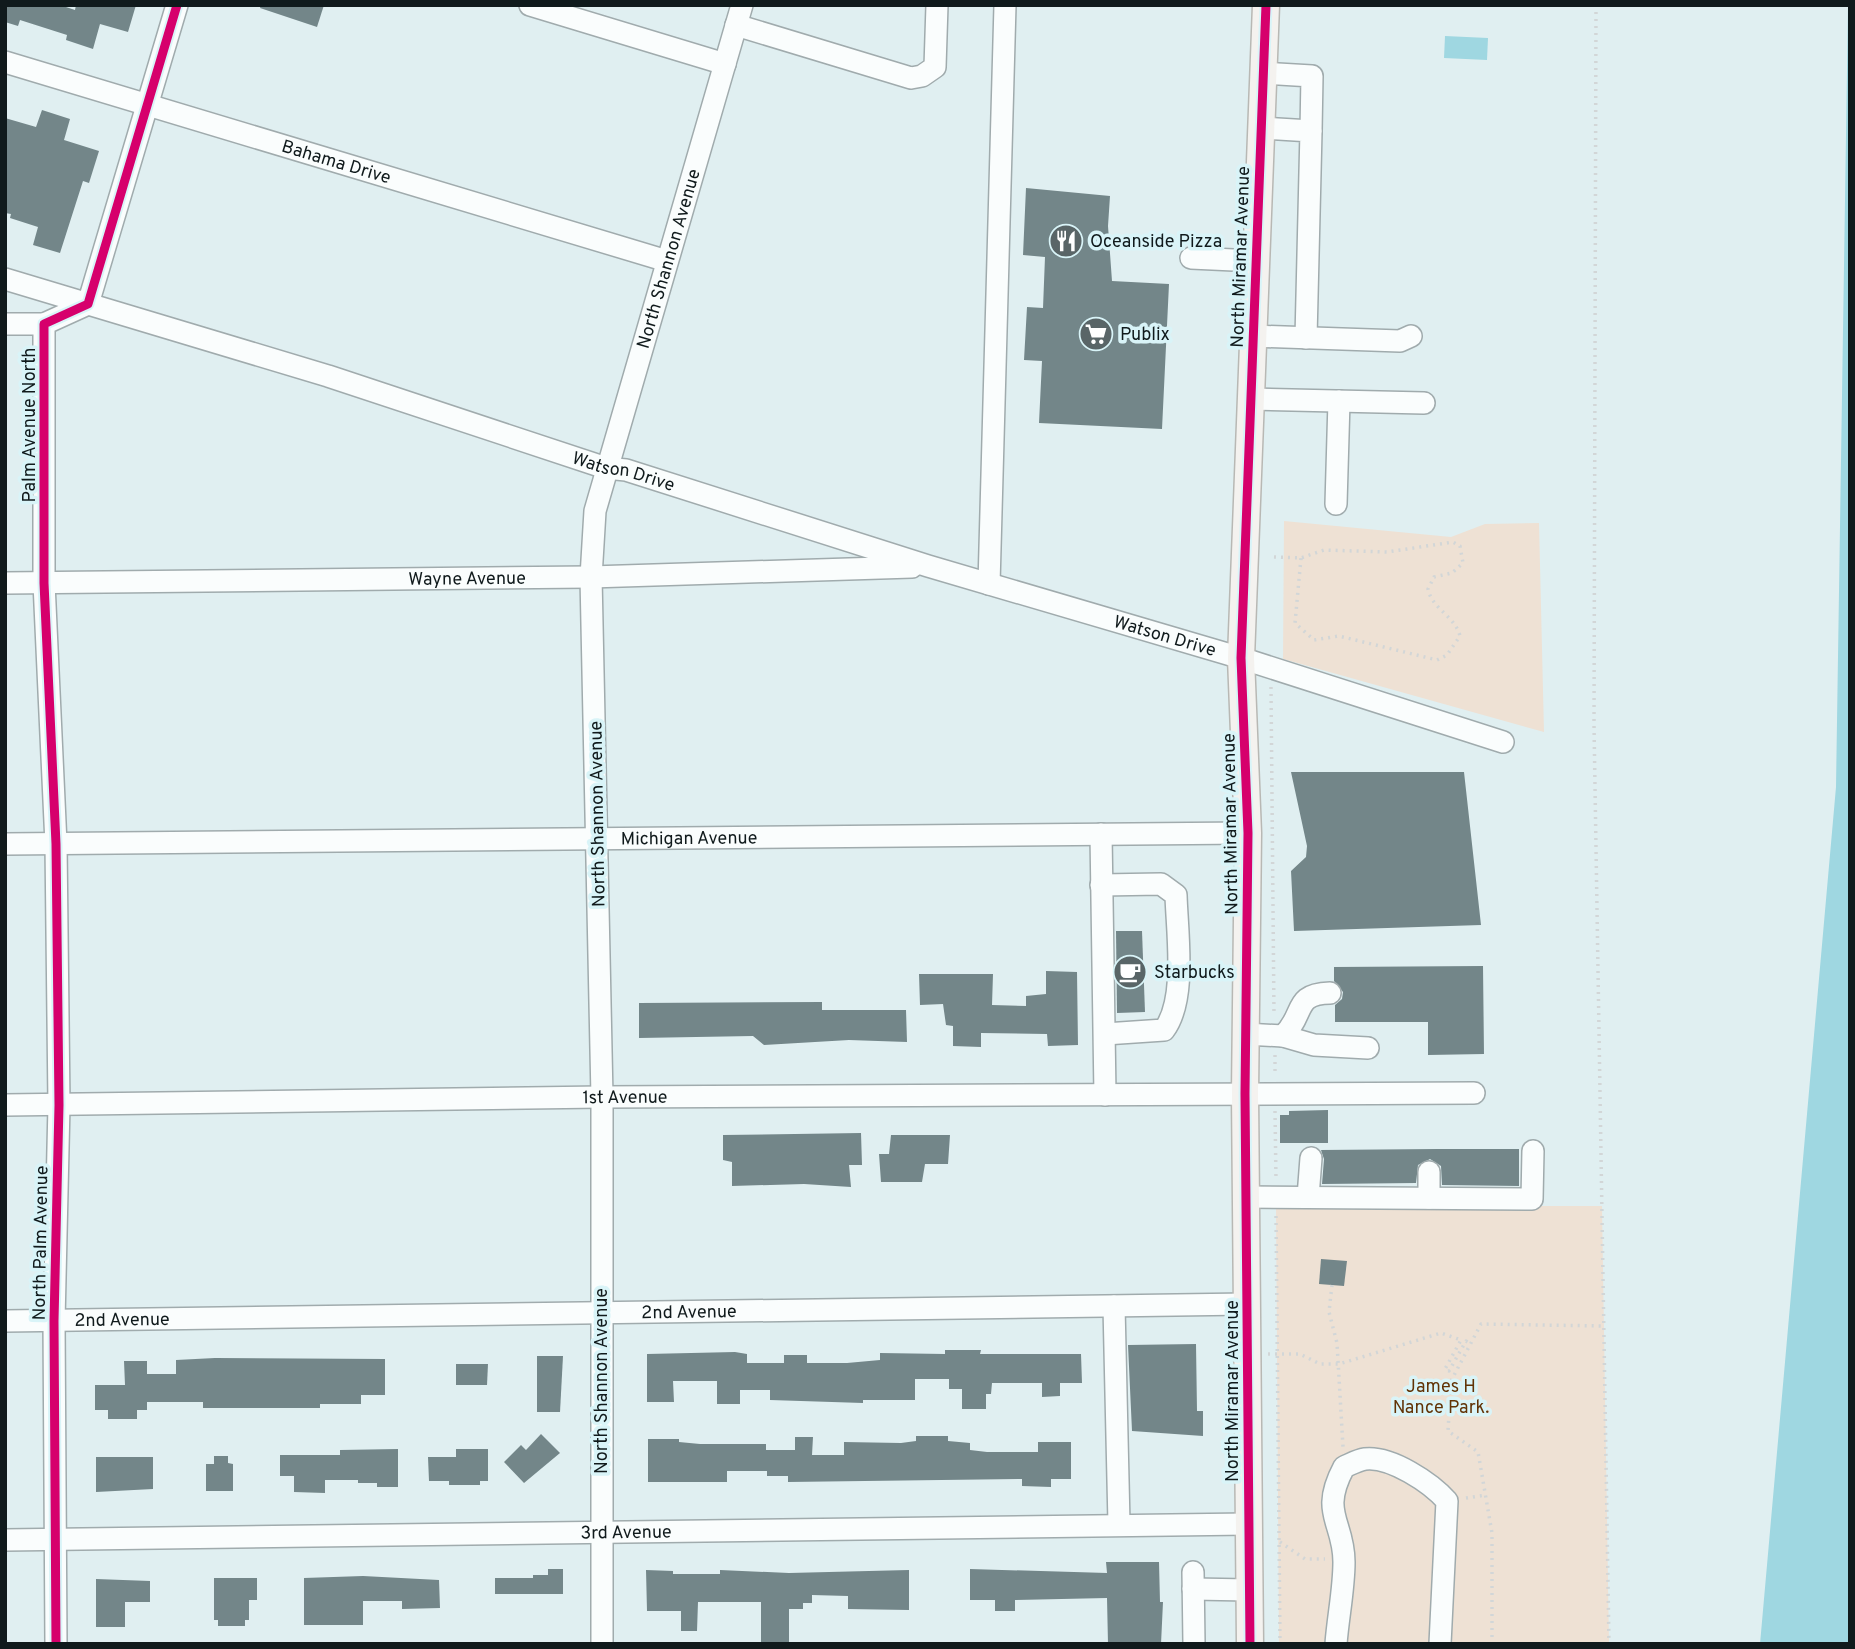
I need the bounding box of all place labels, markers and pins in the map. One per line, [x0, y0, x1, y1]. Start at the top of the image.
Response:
restaurant icon: Oceanside Pizza [1047, 222, 1085, 260]
place label: Oceanside Pizza [1090, 231, 1222, 254]
supermarket icon: Publix [1077, 315, 1115, 353]
place label: Publix [1120, 324, 1170, 347]
cafe icon: Starbucks [1111, 953, 1149, 991]
place label: Starbucks [1154, 962, 1235, 985]

